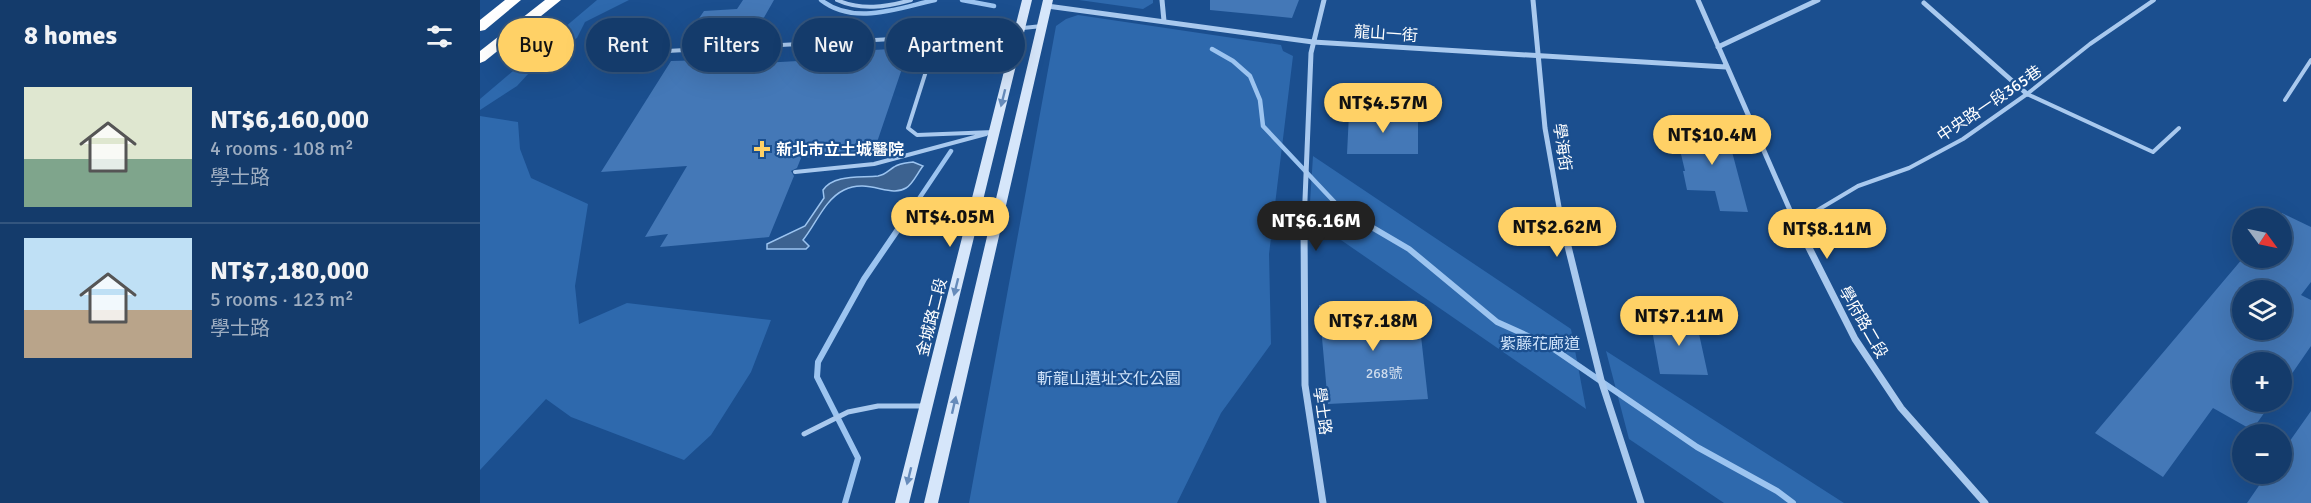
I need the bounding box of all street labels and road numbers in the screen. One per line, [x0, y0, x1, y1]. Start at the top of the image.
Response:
street label: 龍山一街 [1353, 22, 1419, 46]
street label: 中央路一段365巷 [1933, 61, 2046, 146]
street label: 學海街 [1549, 122, 1575, 172]
street label: 金城路二段 [913, 276, 951, 358]
street label: 學府路二段 [1834, 283, 1892, 362]
street label: 學士路 [1309, 386, 1335, 436]

